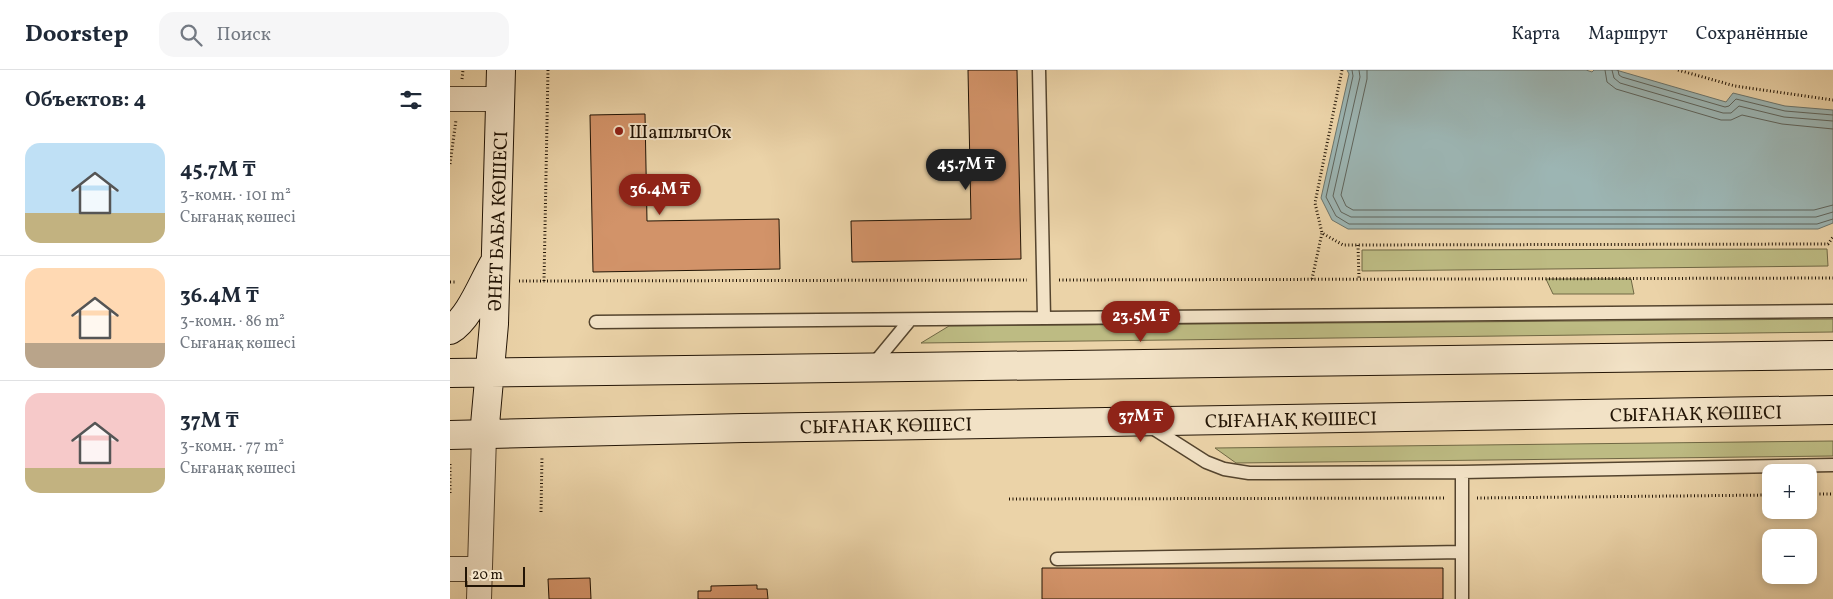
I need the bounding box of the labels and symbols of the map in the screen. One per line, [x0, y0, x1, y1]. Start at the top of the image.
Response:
place label: ШашлычОк [629, 120, 731, 146]
marker: ШашлычОк [613, 125, 625, 137]
street label: ӘНЕТ БАБА КӨШЕСІ [483, 130, 515, 312]
pin: 45.7M ₸ [920, 148, 1012, 191]
pin: 36.4M ₸ [614, 174, 706, 216]
pin: 23.5M ₸ [1095, 300, 1187, 343]
pin: 37M ₸ [1106, 400, 1176, 443]
street label: СЫҒАНАҚ КӨШЕСІ [1610, 400, 1782, 430]
street label: СЫҒАНАҚ КӨШЕСІ [1205, 406, 1377, 436]
street label: СЫҒАНАҚ КӨШЕСІ [800, 412, 972, 442]
scale bar [465, 564, 525, 587]

